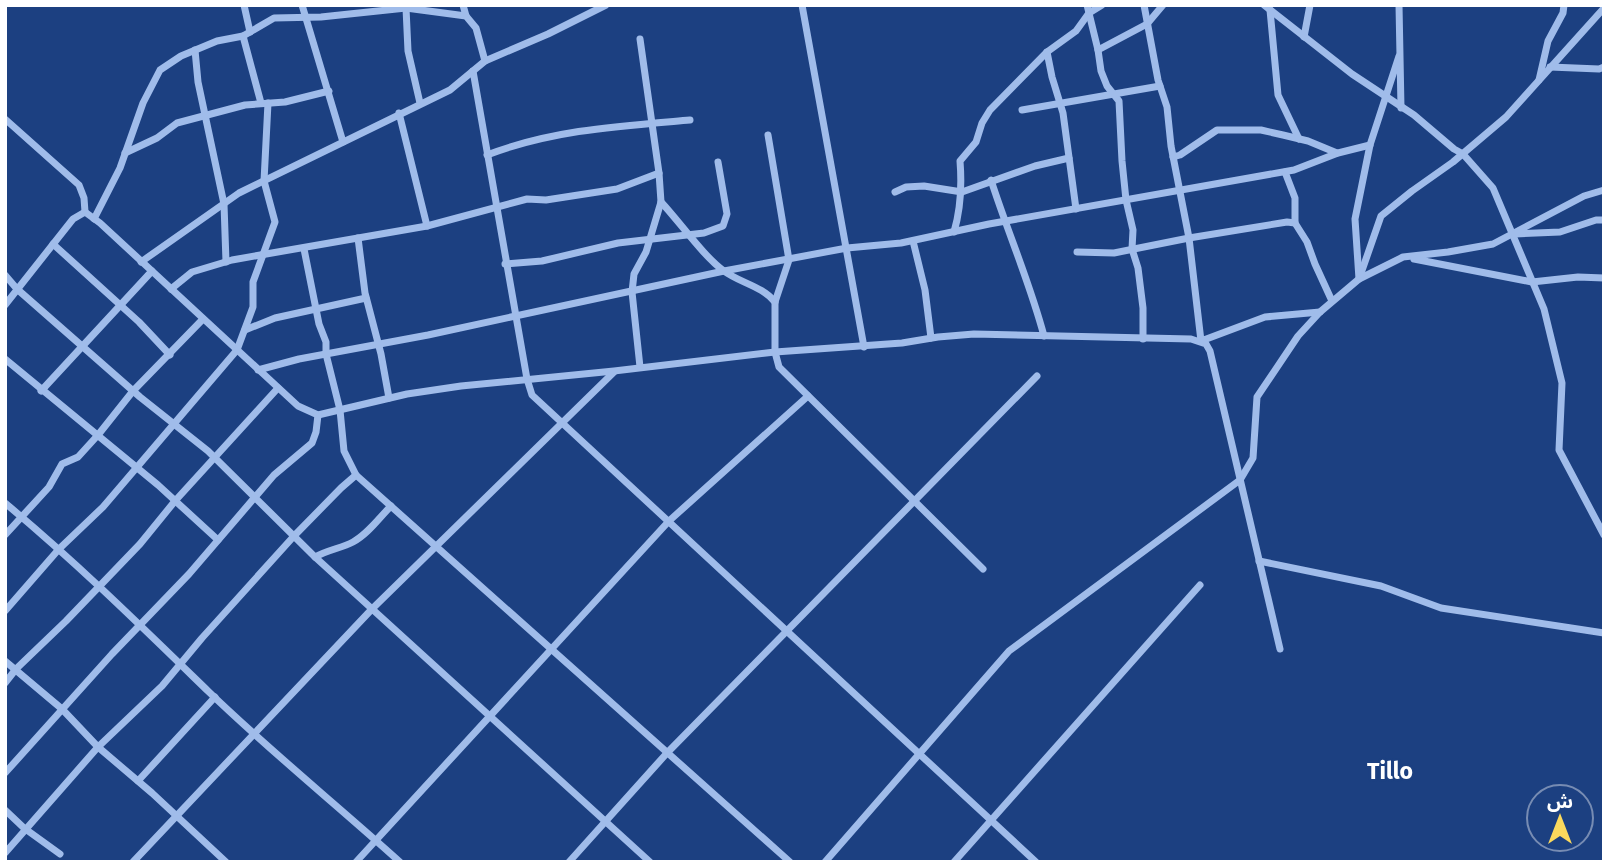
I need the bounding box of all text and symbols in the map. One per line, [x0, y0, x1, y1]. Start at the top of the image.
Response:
district label: Tillo [1367, 757, 1413, 785]
north arrow [1525, 783, 1595, 853]
text: ش [1547, 790, 1573, 813]

